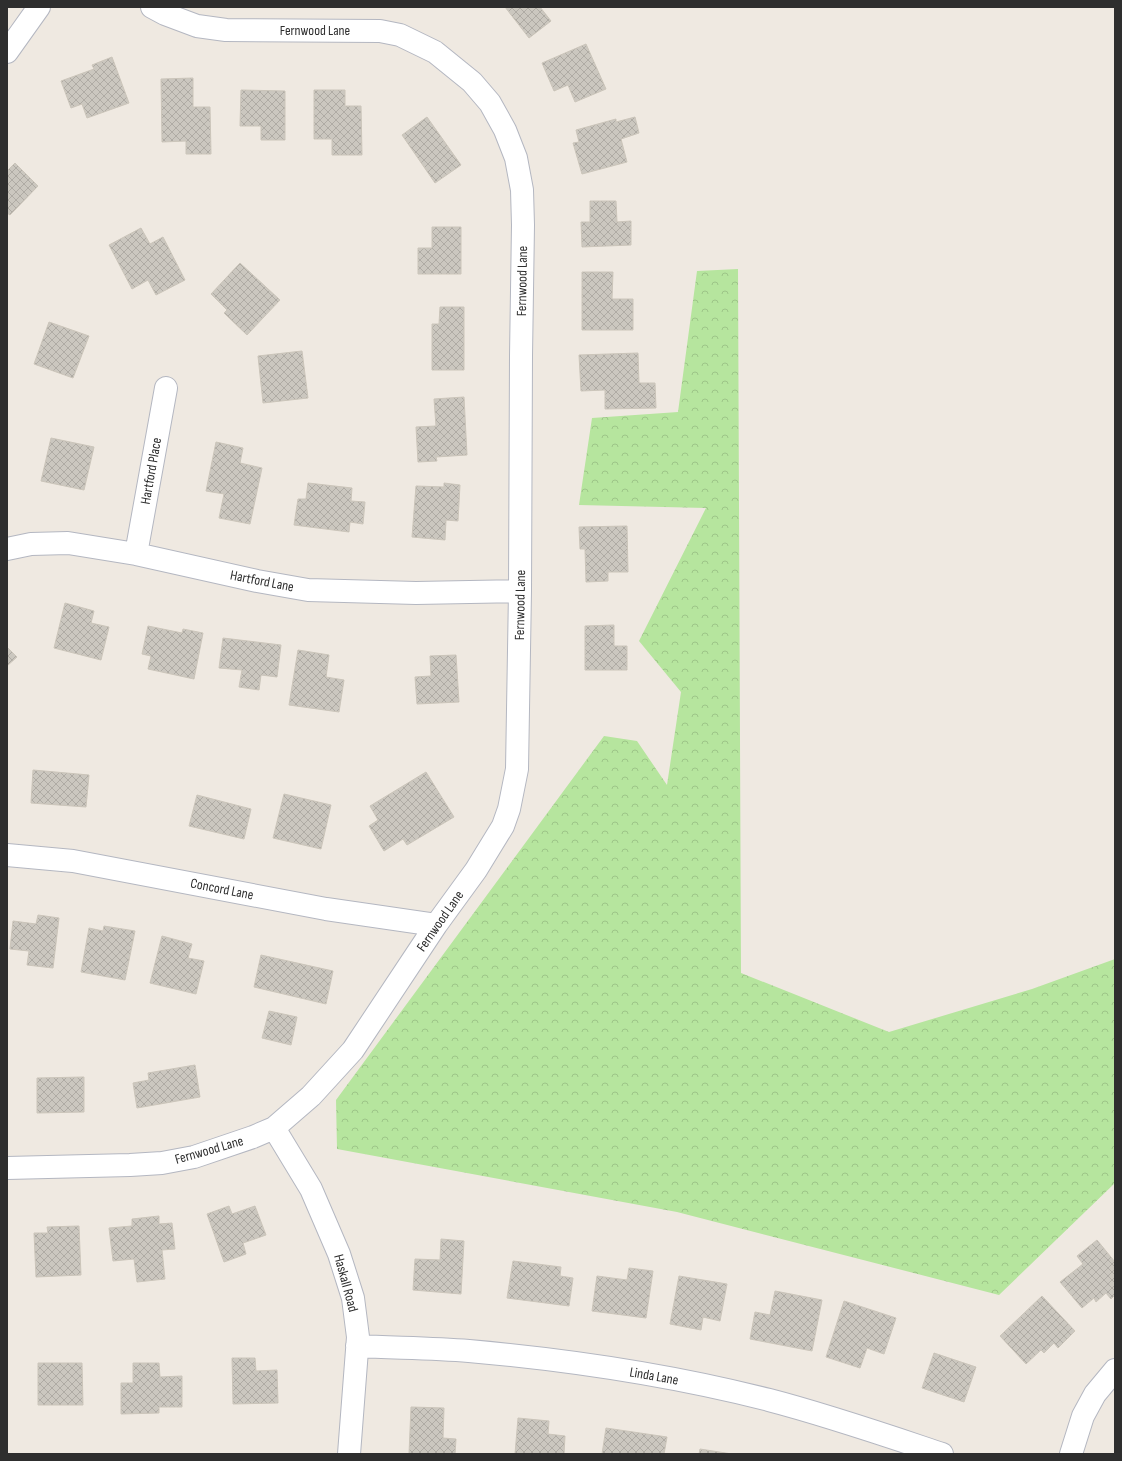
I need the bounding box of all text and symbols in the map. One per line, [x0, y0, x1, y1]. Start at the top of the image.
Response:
street label: Fernwood Lane [280, 22, 350, 39]
street label: Fernwood Lane [513, 246, 531, 316]
street label: Hartford Place [137, 436, 165, 506]
street label: Hartford Lane [229, 566, 295, 596]
street label: Fernwood Lane [511, 570, 529, 640]
street label: Concord Lane [189, 875, 255, 903]
street label: Fernwood Lane [413, 887, 467, 955]
street label: Fernwood Lane [173, 1132, 245, 1168]
street label: Haskall Road [330, 1252, 362, 1314]
street label: Linda Lane [628, 1363, 680, 1389]

